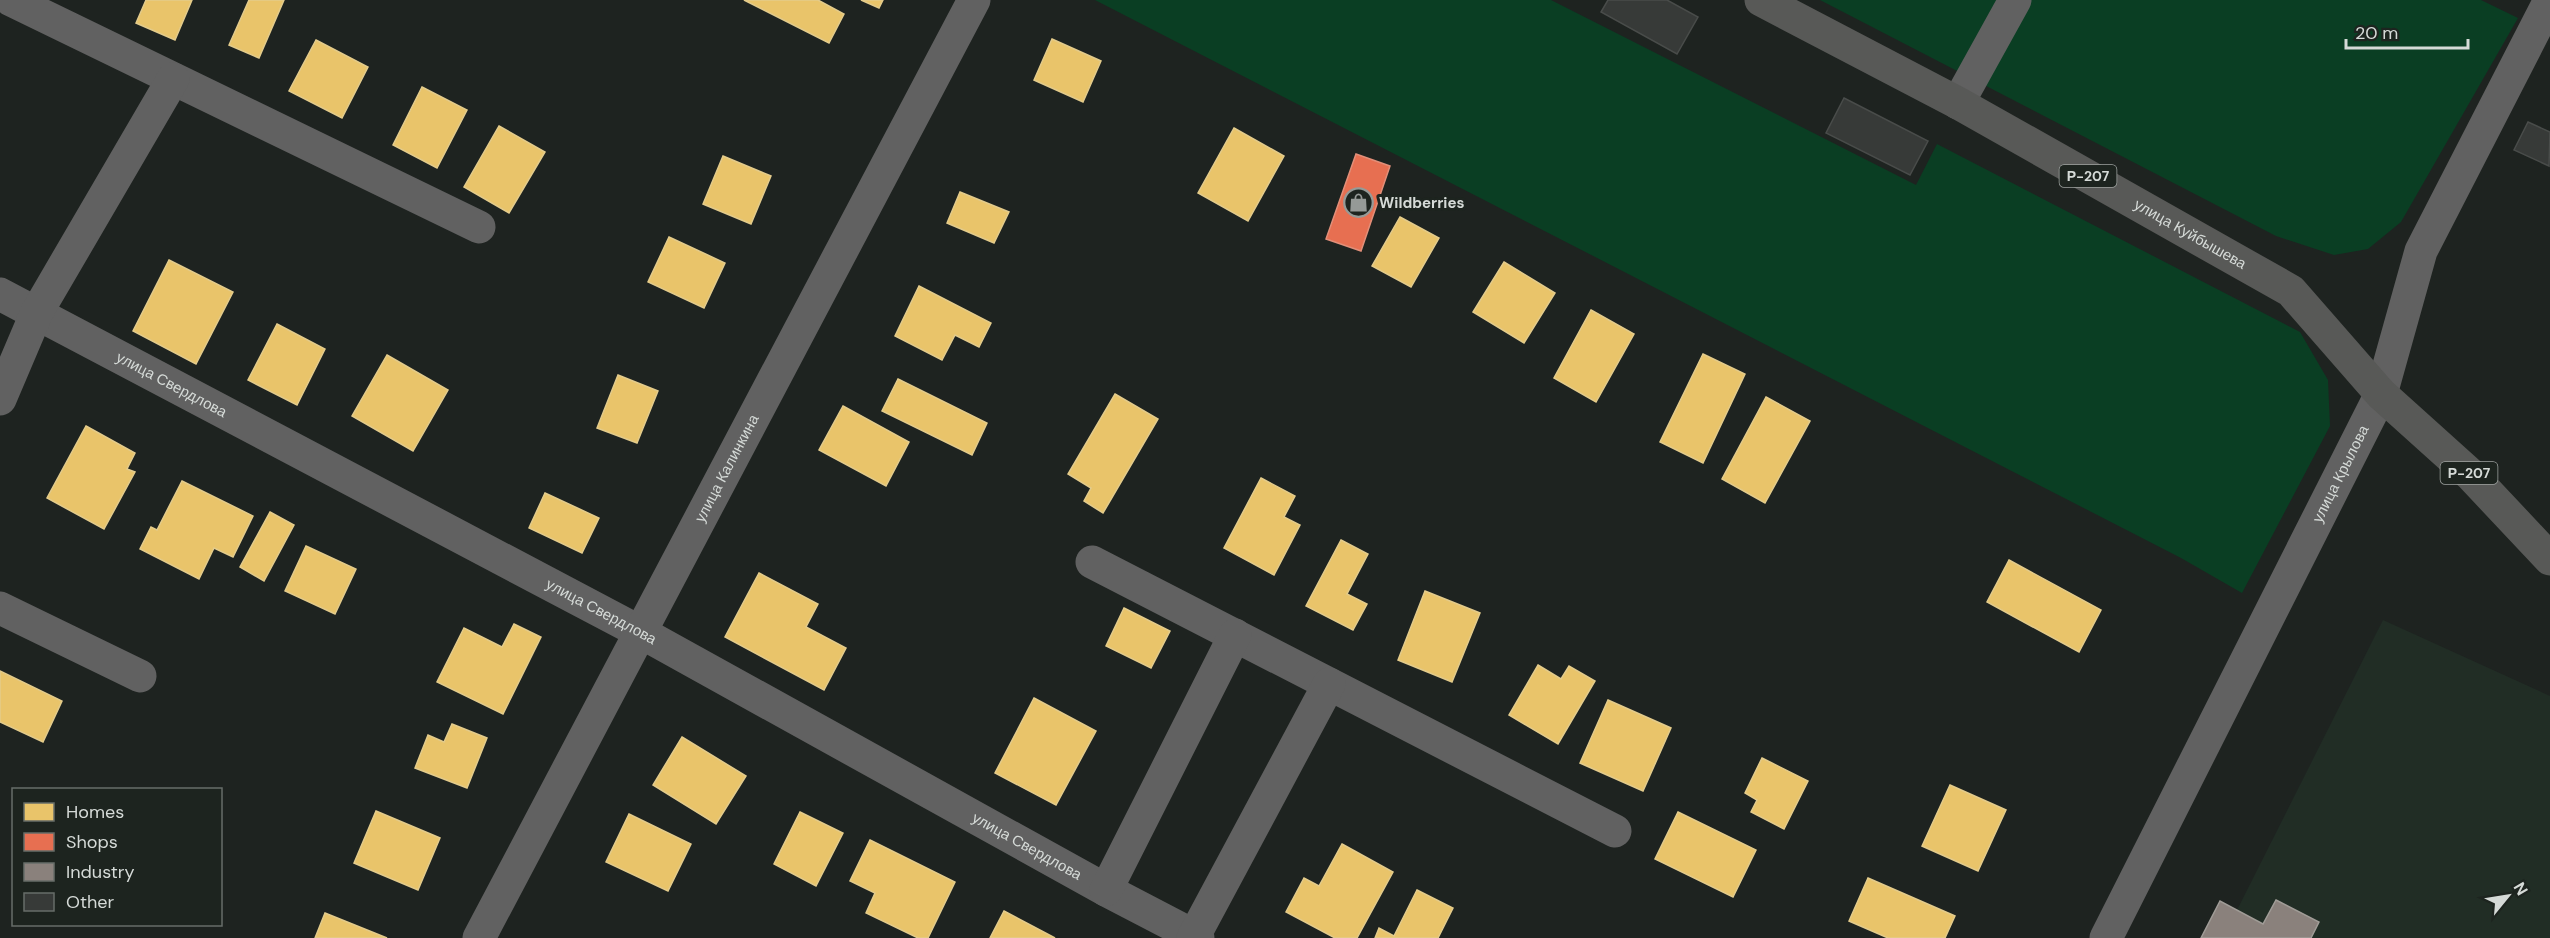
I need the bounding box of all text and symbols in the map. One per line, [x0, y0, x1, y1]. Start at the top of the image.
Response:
scale bar [2346, 12, 2468, 50]
text: 20 m [2355, 21, 2398, 45]
road number: Р-207 [2060, 165, 2116, 187]
shop icon: Wildberries [1342, 187, 1374, 219]
place label: Wildberries [1379, 193, 1464, 213]
street label: улица Куйбышева [2131, 194, 2251, 274]
street label: улица Свердлова [113, 347, 231, 422]
street label: улица Калинкина [690, 410, 764, 526]
street label: улица Крылова [2308, 421, 2374, 526]
road number: Р-207 [2440, 462, 2498, 484]
street label: улица Свердлова [543, 574, 661, 649]
legend [12, 788, 222, 926]
text: Homes [66, 800, 124, 824]
street label: улица Свердлова [968, 808, 1086, 885]
text: Shops [66, 830, 118, 854]
text: Industry [66, 860, 135, 884]
north arrow [2478, 866, 2538, 926]
text: N [2509, 878, 2533, 899]
text: Other [66, 890, 115, 914]

